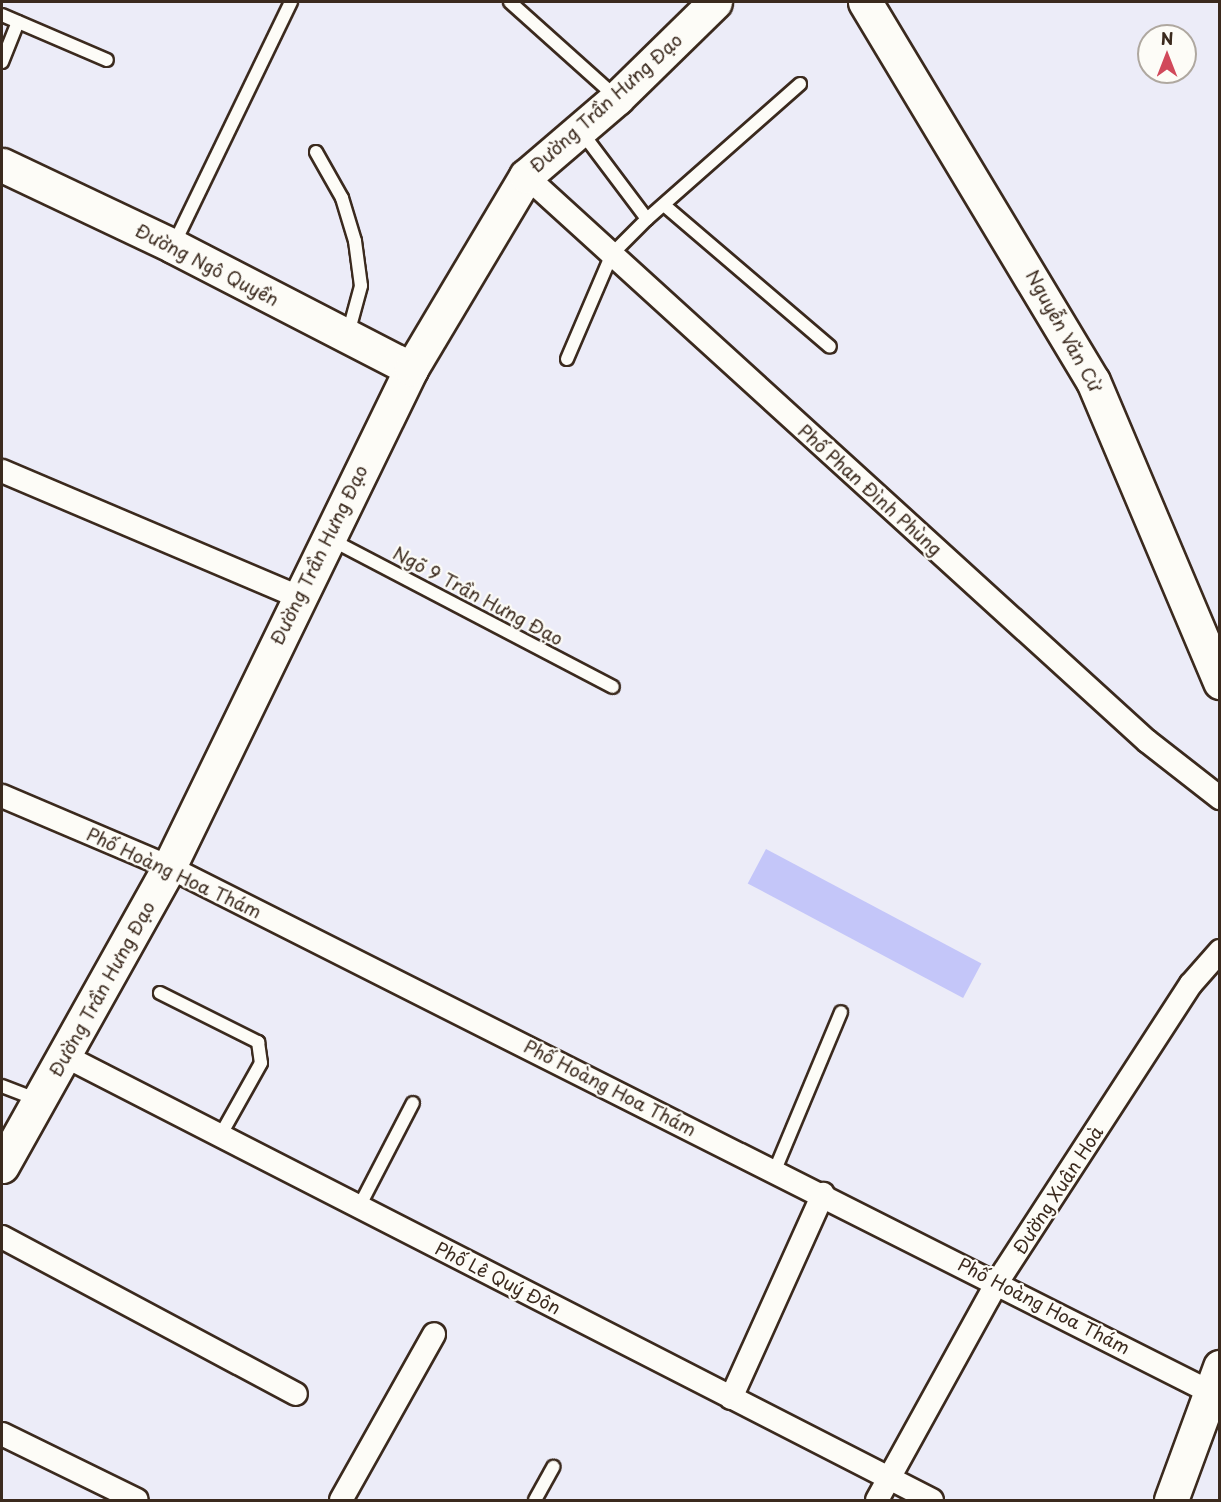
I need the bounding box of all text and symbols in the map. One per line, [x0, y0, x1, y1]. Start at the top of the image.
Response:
north arrow [1137, 24, 1197, 84]
text: N [1161, 26, 1173, 50]
street label: Đường Trần Hưng Đạo [525, 29, 687, 177]
street label: Đường Ngô Quyền [131, 219, 283, 311]
street label: Nguyễn Văn Cừ [1022, 267, 1106, 395]
street label: Phố Phan Đình Phùng [793, 419, 947, 561]
street label: Đường Trần Hưng Đạo [266, 461, 372, 649]
street label: Ngõ 9 Trần Hưng Đạo [388, 542, 568, 650]
street label: Phố Hoàng Hoa Thám [83, 823, 265, 923]
street label: Đường Trần Hưng Đạo [45, 897, 159, 1081]
street label: Phố Hoàng Hoa Thám [520, 1035, 700, 1141]
street label: Đường Xuân Hoà [1009, 1122, 1107, 1258]
street label: Phố Lê Quý Đôn [431, 1237, 565, 1319]
street label: Phố Hoàng Hoa Thám [954, 1253, 1134, 1359]

